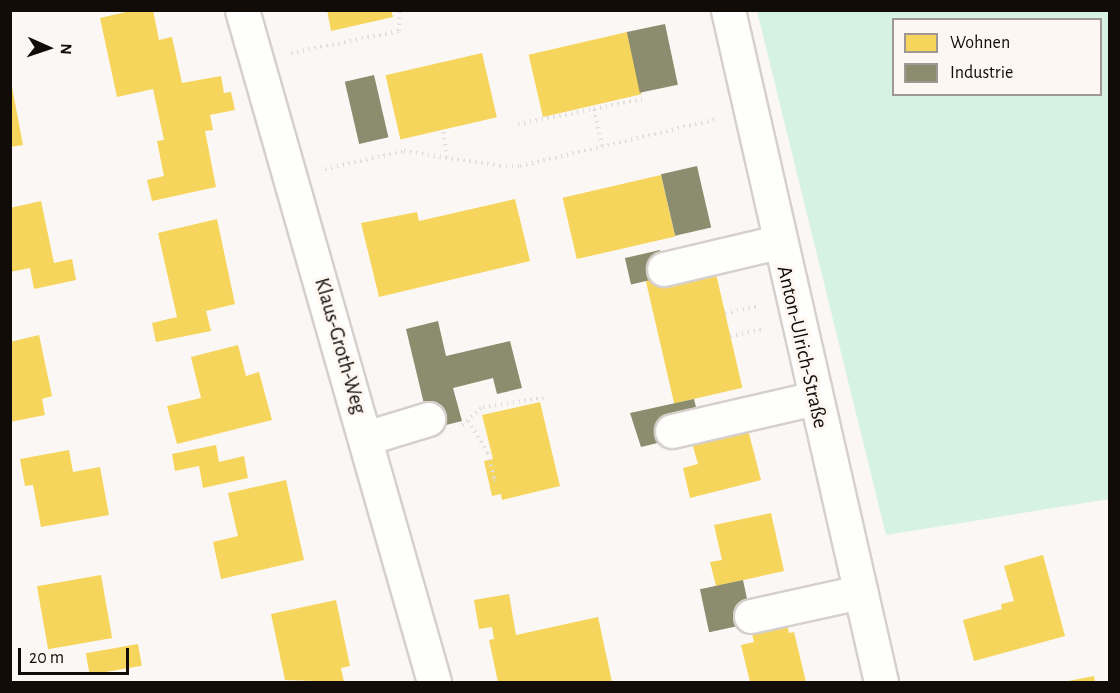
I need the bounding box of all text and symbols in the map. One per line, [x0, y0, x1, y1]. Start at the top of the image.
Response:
north arrow [18, 18, 78, 78]
legend [892, 18, 1102, 96]
text: Wohnen [950, 34, 1010, 52]
text: N [58, 43, 74, 55]
text: Industrie [950, 64, 1013, 82]
street label: Anton-Ulrich-Straße [771, 263, 833, 431]
street label: Klaus-Groth-Weg [309, 275, 371, 417]
scale bar [21, 636, 132, 674]
text: 20 m [29, 649, 64, 667]

